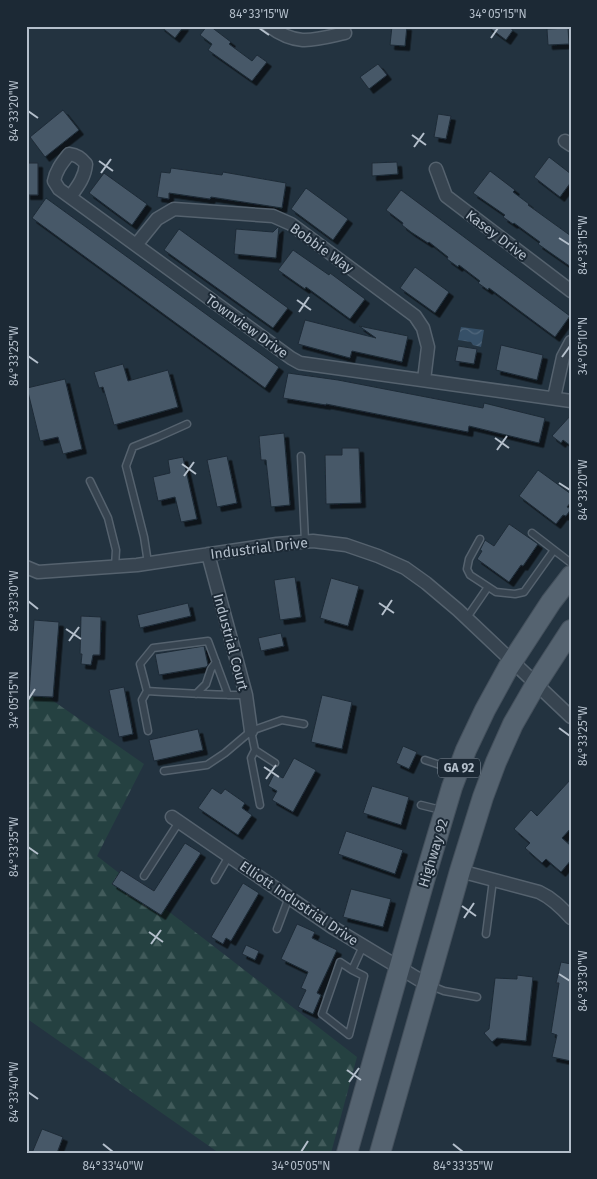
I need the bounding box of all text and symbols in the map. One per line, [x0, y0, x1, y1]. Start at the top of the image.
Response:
text: 84°33'15"W [229, 7, 289, 21]
text: 34°05'15"N [469, 7, 527, 21]
text: 84°33'20"W [7, 80, 21, 142]
street label: Kasey Drive [462, 207, 531, 264]
text: 84°33'15"W [576, 215, 590, 275]
street label: Bobbie Way [287, 220, 357, 277]
street label: Townview Drive [202, 291, 291, 362]
text: 34°05'10"N [576, 317, 590, 375]
text: 84°33'25"W [7, 326, 21, 386]
text: 84°33'20"W [576, 459, 590, 521]
street label: Industrial Drive [209, 534, 309, 563]
text: 84°33'30"W [7, 570, 21, 632]
street label: Industrial Court [209, 592, 252, 693]
text: 34°05'15"N [7, 671, 21, 729]
text: 84°33'25"W [576, 706, 590, 766]
road number: GA 92 [438, 758, 480, 778]
text: 84°33'35"W [7, 817, 21, 877]
street label: Highway 92 [415, 817, 452, 889]
street label: Elliott Industrial Drive [236, 857, 361, 949]
text: 84°33'30"W [576, 950, 590, 1012]
text: 84°33'40"W [7, 1061, 21, 1123]
text: 84°33'40"W [82, 1159, 144, 1173]
text: 34°05'05"N [272, 1159, 330, 1173]
text: 84°33'35"W [433, 1159, 493, 1173]

